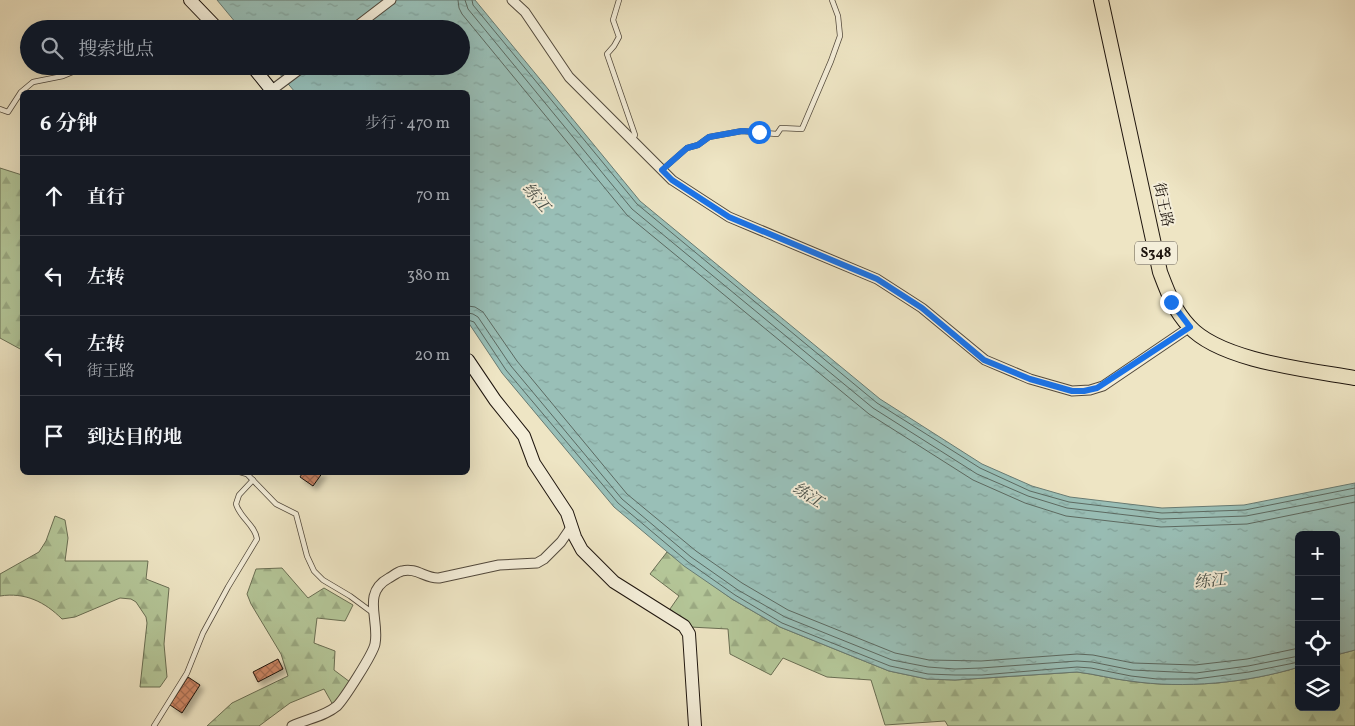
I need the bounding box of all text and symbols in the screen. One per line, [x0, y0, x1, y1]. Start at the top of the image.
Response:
search box [20, 20, 470, 75]
icon: search [38, 34, 66, 62]
text: 搜索地点 [78, 37, 154, 63]
text: 6 分钟 [40, 110, 98, 139]
text: 步行 · 470 m [365, 113, 450, 135]
route start [748, 121, 771, 144]
water label: 练江 [516, 179, 555, 219]
street label: 街王路 [1147, 181, 1177, 229]
icon: ahead [40, 182, 68, 210]
text: 直行 [87, 185, 125, 211]
text: 70 m [416, 185, 450, 207]
road number: S348 [1135, 242, 1177, 264]
icon: left [40, 262, 68, 290]
text: 左转 [87, 265, 125, 291]
text: 380 m [407, 265, 450, 287]
route end [1160, 291, 1183, 314]
text: 左转 [87, 332, 125, 358]
icon: left [40, 342, 68, 370]
text: 20 m [415, 345, 450, 367]
text: 街王路 [87, 361, 135, 383]
icon: arrive [40, 422, 68, 450]
text: 到达目的地 [87, 425, 182, 451]
water label: 练江 [788, 478, 828, 515]
map controls [1295, 531, 1340, 711]
button: + [1295, 531, 1340, 576]
water label: 练江 [1193, 569, 1229, 595]
button: − [1295, 576, 1340, 621]
button: locate [1295, 621, 1340, 666]
button: layers [1295, 666, 1340, 711]

